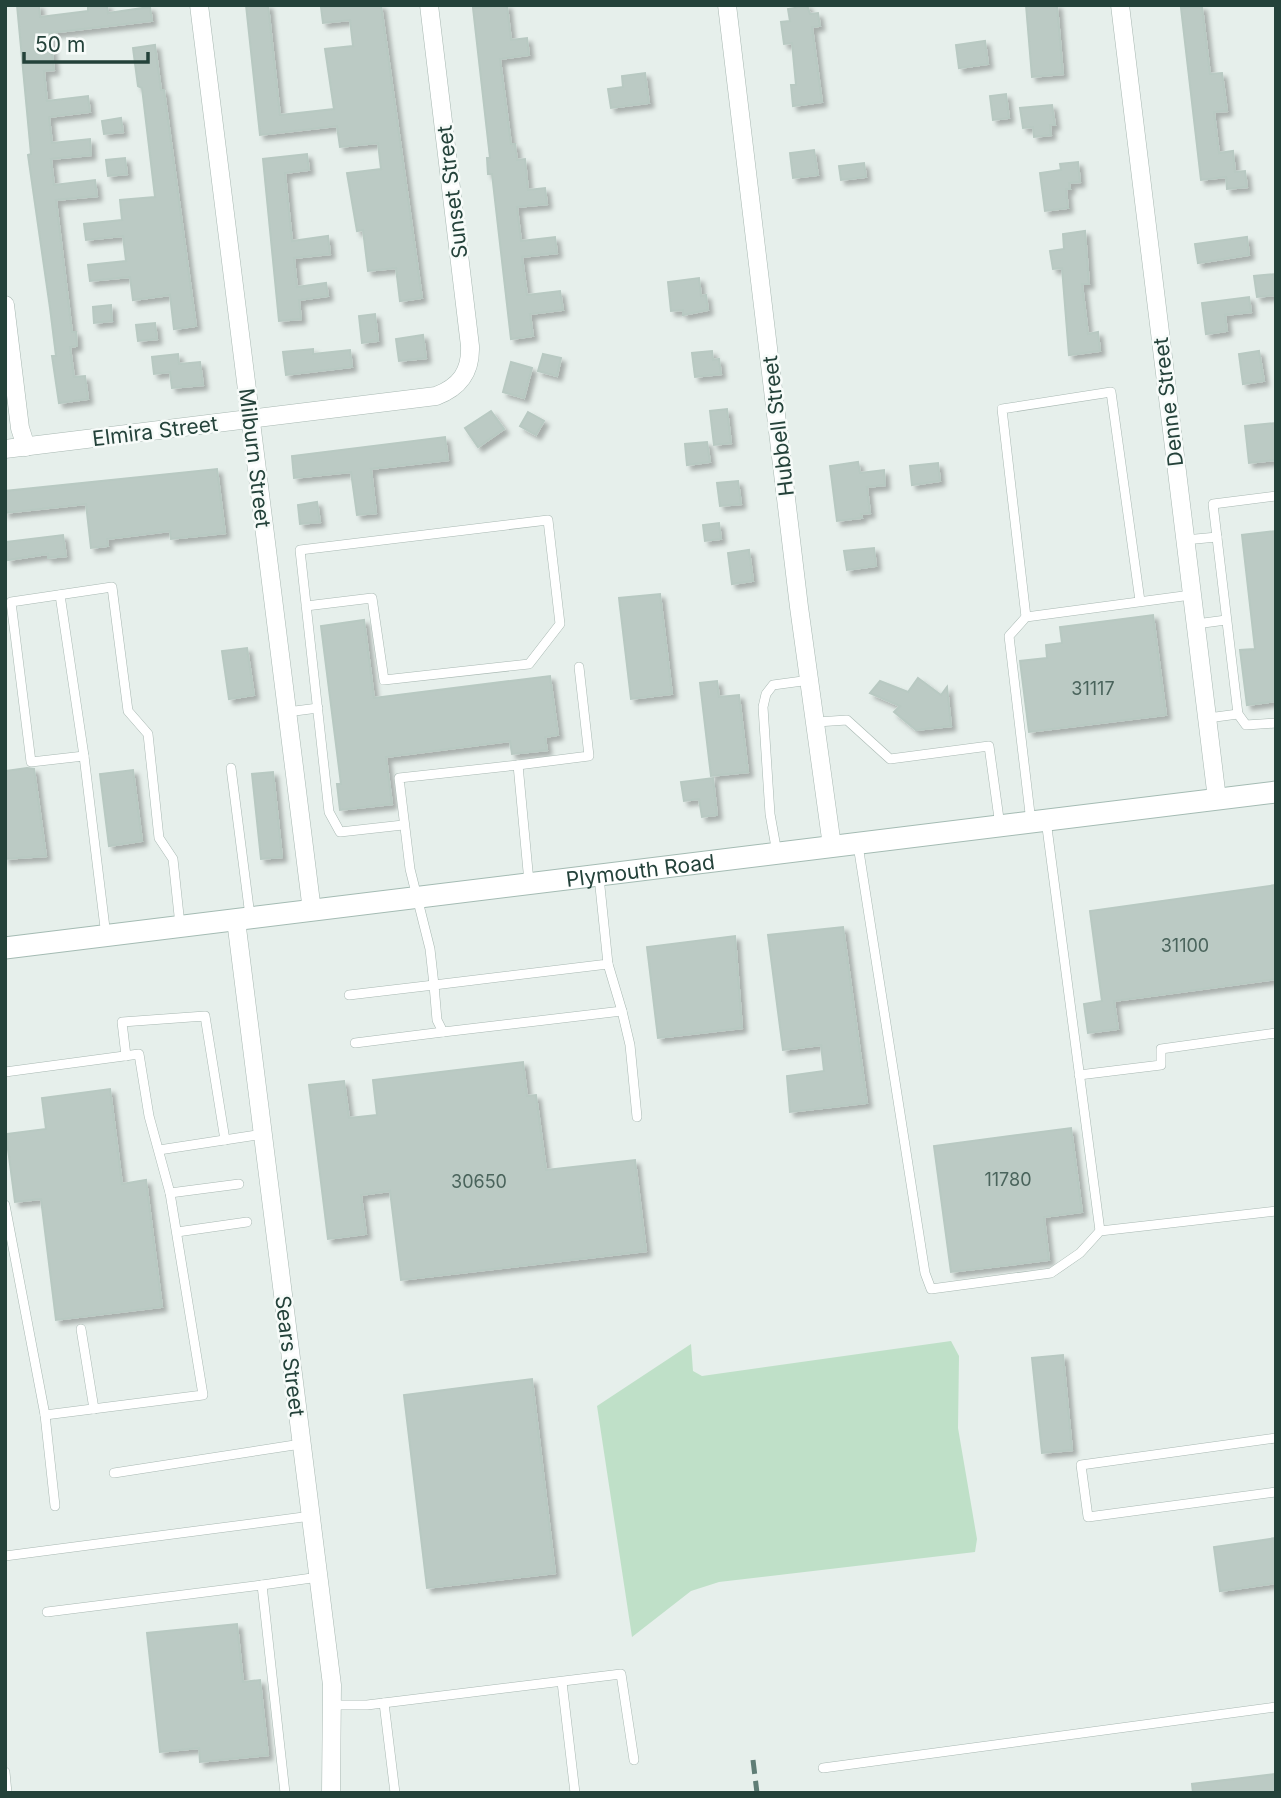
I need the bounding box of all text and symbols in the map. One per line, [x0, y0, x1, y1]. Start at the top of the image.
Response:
scale bar [24, 21, 149, 65]
text: 50 m [35, 32, 85, 57]
street label: Sunset Street [431, 124, 473, 260]
street label: Denne Street [1148, 336, 1188, 468]
street label: Hubbell Street [757, 354, 799, 498]
street label: Milburn Street [234, 387, 276, 529]
street label: Elmira Street [91, 411, 219, 451]
house number: 31117 [1071, 678, 1115, 699]
street label: Plymouth Road [564, 849, 716, 892]
house number: 31100 [1161, 935, 1209, 956]
house number: 11780 [984, 1169, 1032, 1190]
house number: 30650 [451, 1171, 507, 1192]
street label: Sears Street [270, 1294, 310, 1418]

